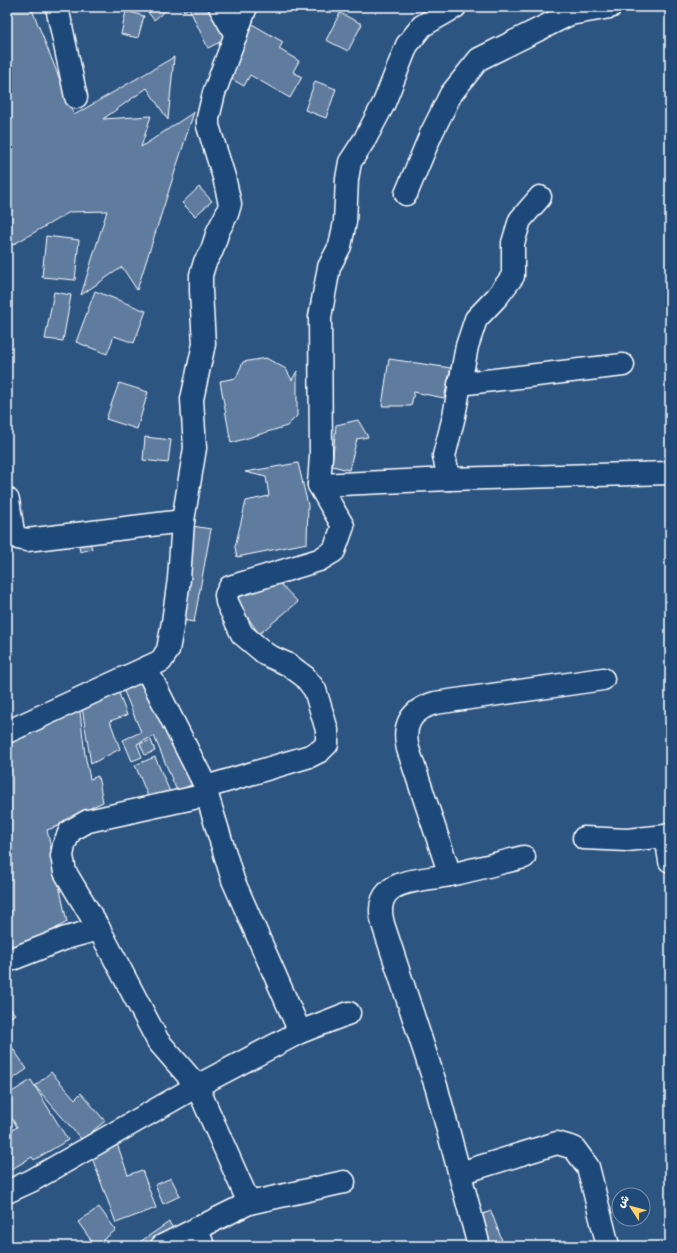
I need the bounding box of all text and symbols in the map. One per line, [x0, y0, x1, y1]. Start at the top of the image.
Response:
north arrow [611, 1187, 651, 1227]
text: ش [614, 1193, 632, 1210]

